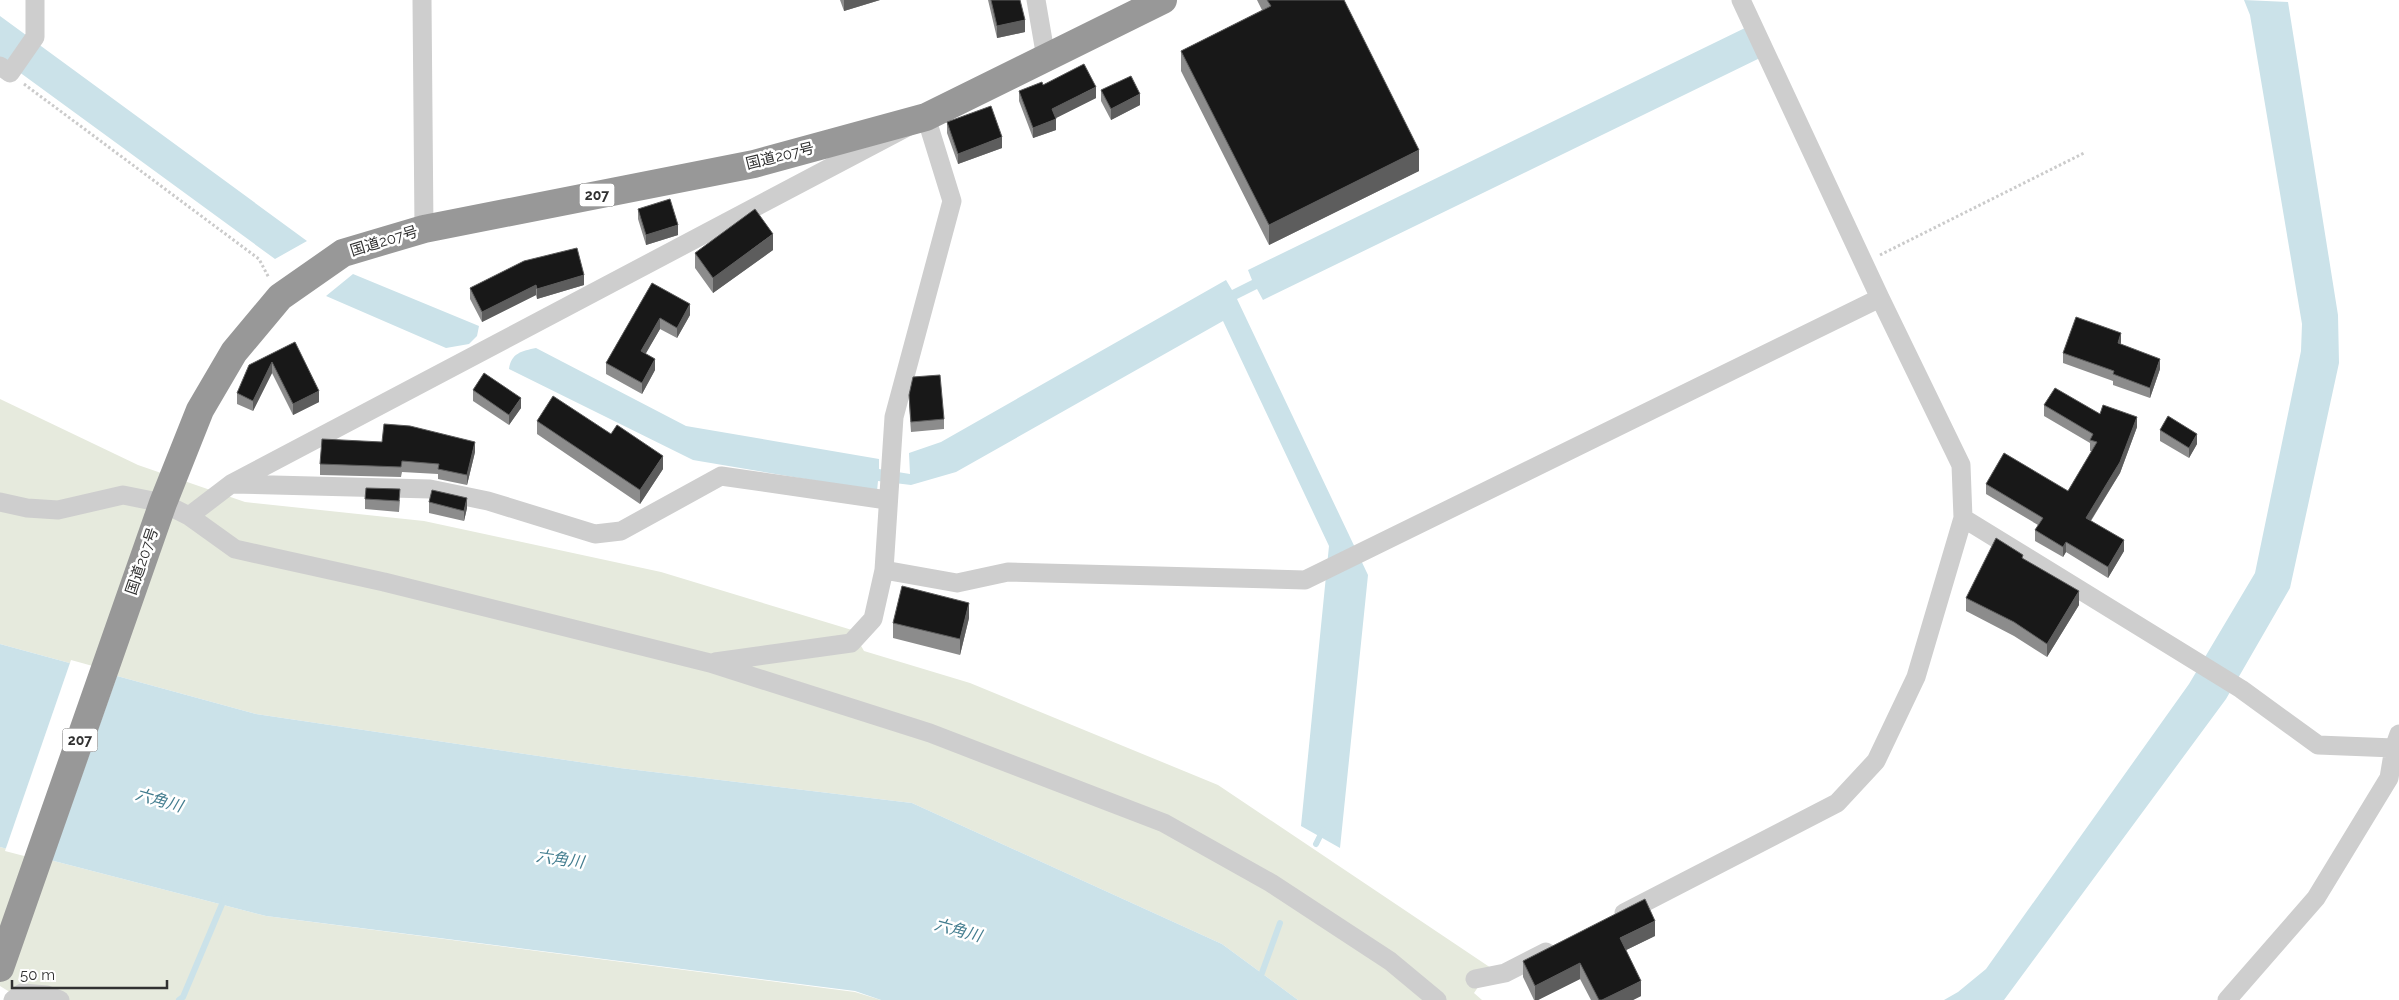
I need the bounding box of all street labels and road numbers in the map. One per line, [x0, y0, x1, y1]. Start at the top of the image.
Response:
street label: 国道207号 [744, 139, 816, 173]
road number: 207 [580, 184, 614, 206]
street label: 国道207号 [348, 222, 420, 260]
street label: 国道207号 [122, 525, 162, 597]
road number: 207 [62, 728, 98, 752]

